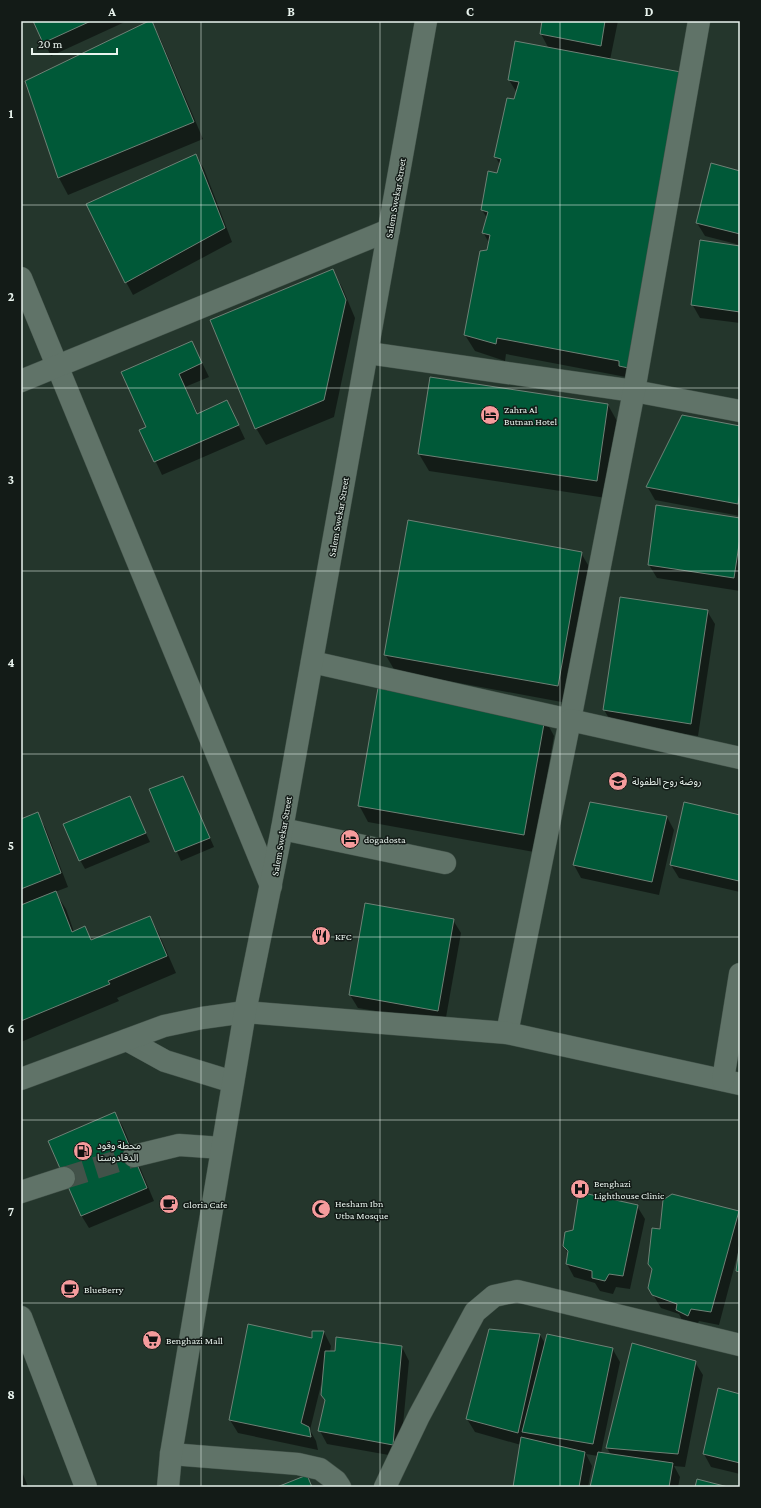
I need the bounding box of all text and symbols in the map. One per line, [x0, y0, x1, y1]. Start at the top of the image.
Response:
text: A [107, 4, 116, 19]
text: B [287, 4, 295, 19]
text: C [466, 4, 474, 19]
text: D [645, 4, 654, 19]
scale bar [32, 30, 117, 56]
text: 20 m [38, 37, 63, 51]
text: 1 [9, 106, 14, 121]
street label: Salem Swekar Street [383, 157, 408, 239]
text: 2 [8, 289, 15, 304]
hotel icon: Zahra Al Butnan Hotel [479, 404, 501, 426]
place label: Zahra Al Butnan Hotel [504, 404, 557, 427]
text: 3 [8, 472, 14, 487]
street label: Salem Swekar Street [326, 476, 351, 558]
text: 4 [7, 655, 15, 670]
school or university icon: روضة روح الطفولة [607, 770, 629, 792]
place label: روضة روح الطفولة [632, 776, 702, 789]
street label: Salem Swekar Street [269, 795, 294, 877]
hotel icon: dogadosta [339, 828, 361, 850]
place label: dogadosta [364, 834, 406, 845]
text: 5 [8, 838, 14, 853]
restaurant icon: KFC [310, 925, 332, 947]
place label: KFC [335, 931, 352, 942]
text: 6 [7, 1021, 15, 1036]
fuel station icon: محطة وقود الدقادوستا [72, 1140, 94, 1162]
place label: محطة وقود الدقادوستا [97, 1140, 141, 1164]
hospital icon: Benghazi Lighthouse Clinic [569, 1178, 591, 1200]
place label: Benghazi Lighthouse Clinic [594, 1178, 665, 1201]
cafe icon: Gloria Cafe [158, 1193, 180, 1215]
mosque icon: Hesham Ibn Utba Mosque [310, 1198, 332, 1220]
place label: Hesham Ibn Utba Mosque [335, 1198, 389, 1221]
place label: Gloria Cafe [183, 1199, 228, 1210]
text: 7 [8, 1204, 14, 1219]
cafe icon: BlueBerry [59, 1278, 81, 1300]
place label: BlueBerry [84, 1284, 124, 1295]
supermarket icon: Benghazi Mall [141, 1329, 163, 1351]
place label: Benghazi Mall [166, 1335, 223, 1346]
text: 8 [7, 1387, 15, 1402]

